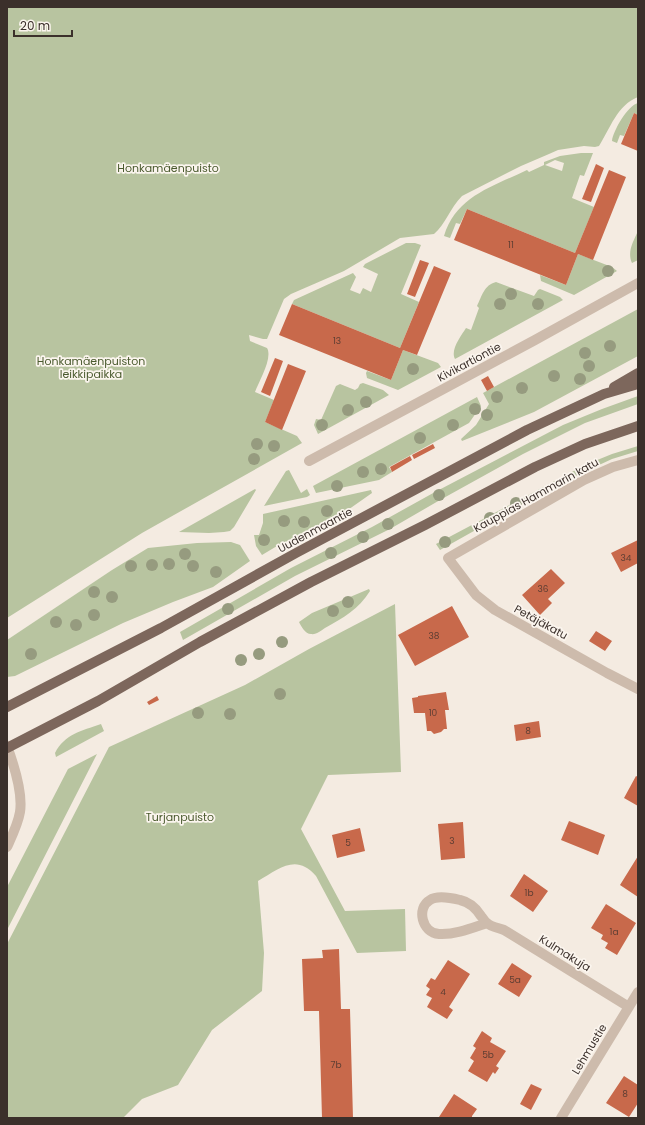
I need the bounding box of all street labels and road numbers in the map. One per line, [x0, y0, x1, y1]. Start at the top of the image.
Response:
street label: Kivikartiontie [434, 338, 504, 385]
street label: Kauppias Hammarin katu [471, 454, 601, 536]
street label: Uudenmaantie [275, 503, 355, 556]
street label: Petäjäkatu [511, 601, 571, 643]
street label: Kulmakuja [536, 931, 594, 975]
street label: Lehmustie [568, 1021, 610, 1077]

